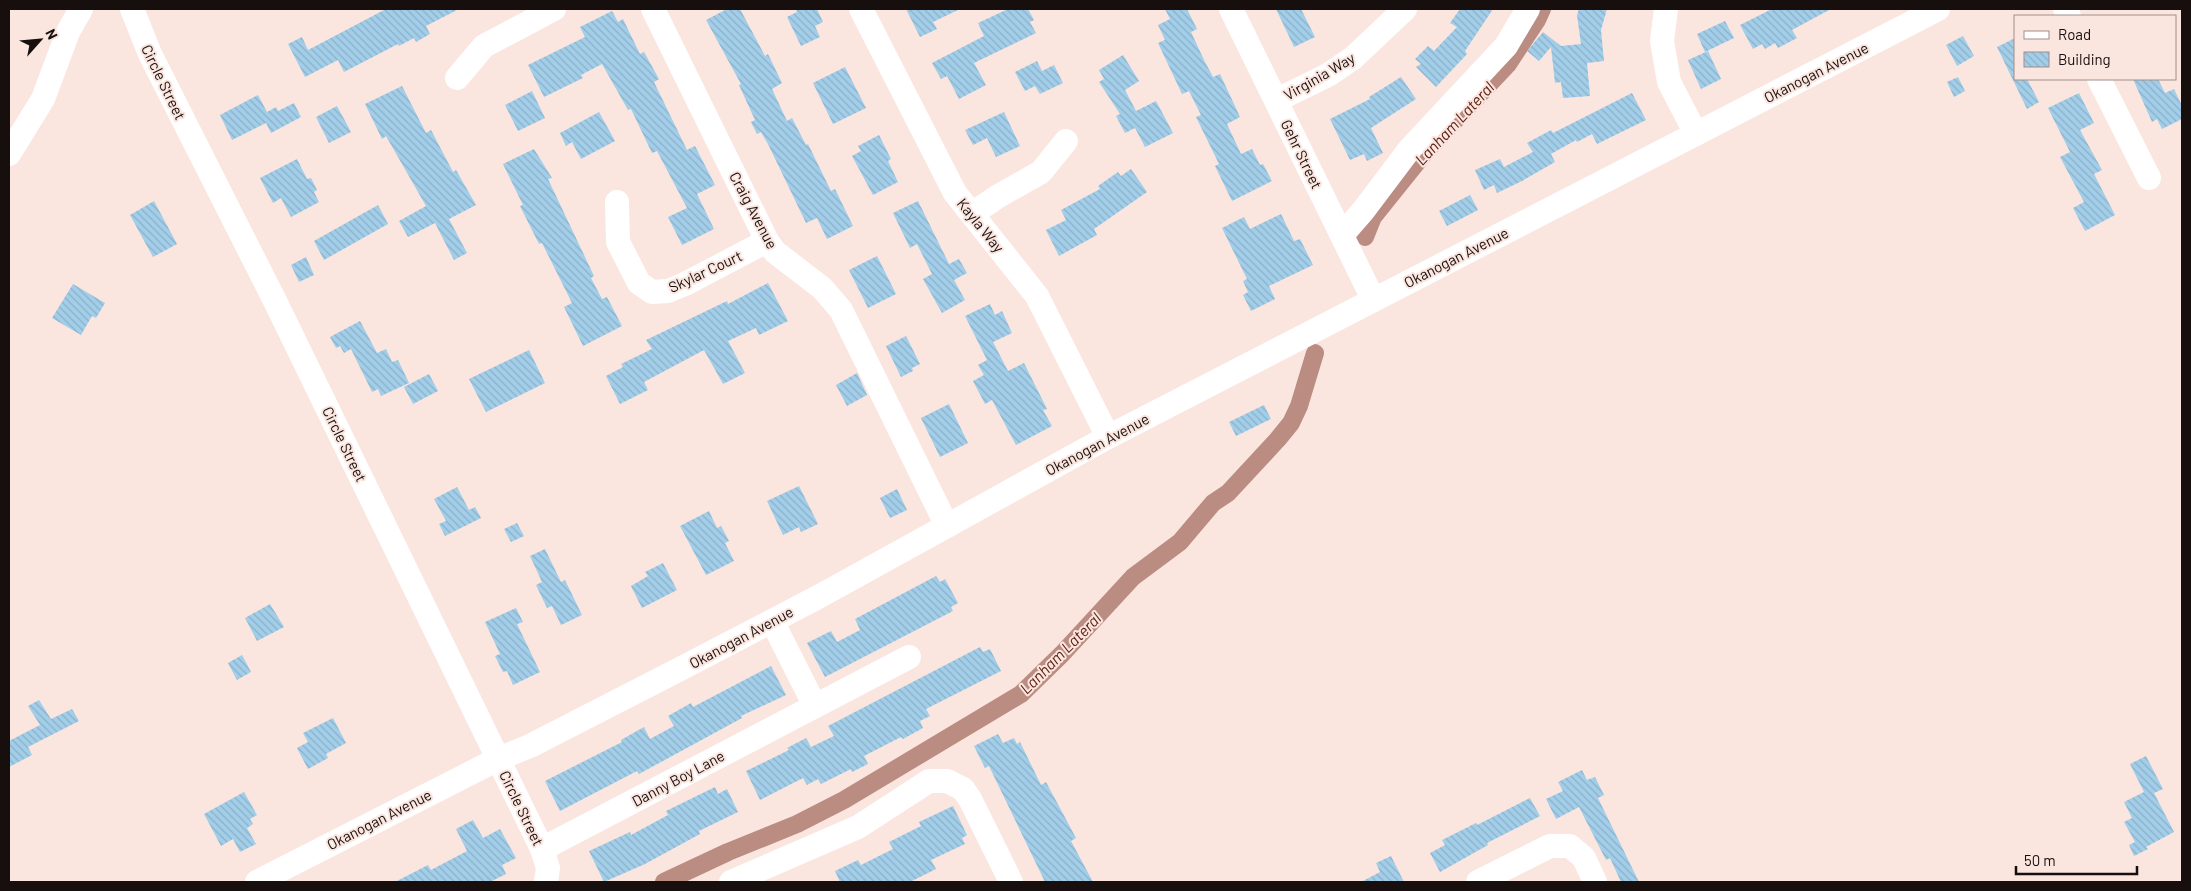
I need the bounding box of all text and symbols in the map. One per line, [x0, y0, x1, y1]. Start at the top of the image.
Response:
north arrow [15, 15, 65, 65]
legend [2014, 15, 2176, 80]
text: Road [2058, 25, 2091, 43]
text: N [42, 26, 62, 42]
street label: Okanogan Avenue [1761, 38, 1871, 106]
street label: Circle Street [138, 41, 190, 123]
street label: Virginia Way [1280, 48, 1358, 104]
text: Building [2058, 50, 2111, 68]
water label: Lanham Lateral [1411, 77, 1498, 169]
street label: Gehr Street [1278, 116, 1326, 192]
street label: Craig Avenue [726, 168, 782, 252]
street label: Kayla Way [954, 194, 1008, 256]
street label: Okanogan Avenue [1401, 223, 1511, 291]
street label: Skylar Court [665, 246, 745, 296]
street label: Circle Street [319, 403, 371, 485]
street label: Okanogan Avenue [1042, 409, 1152, 479]
street label: Okanogan Avenue [686, 602, 796, 672]
water label: Lanham Lateral [1016, 608, 1105, 697]
street label: Danny Boy Lane [629, 746, 727, 810]
street label: Circle Street [496, 767, 548, 849]
street label: Okanogan Avenue [324, 785, 434, 853]
scale bar [2016, 844, 2137, 876]
text: 50 m [2024, 851, 2056, 869]

